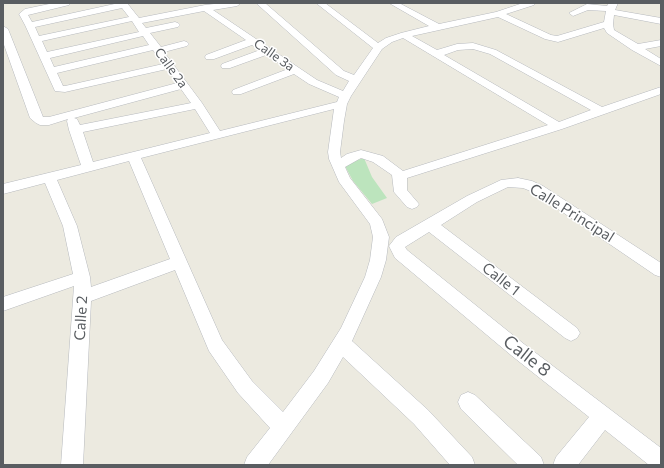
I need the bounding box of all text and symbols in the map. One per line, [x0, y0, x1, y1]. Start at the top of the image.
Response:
street label: Calle 3a [251, 35, 297, 75]
street label: Calle 2a [151, 45, 191, 91]
street label: Calle Principal [526, 180, 618, 246]
street label: Calle 1 [479, 259, 523, 299]
street label: Calle 2 [71, 295, 91, 341]
street label: Calle 8 [499, 331, 555, 381]

